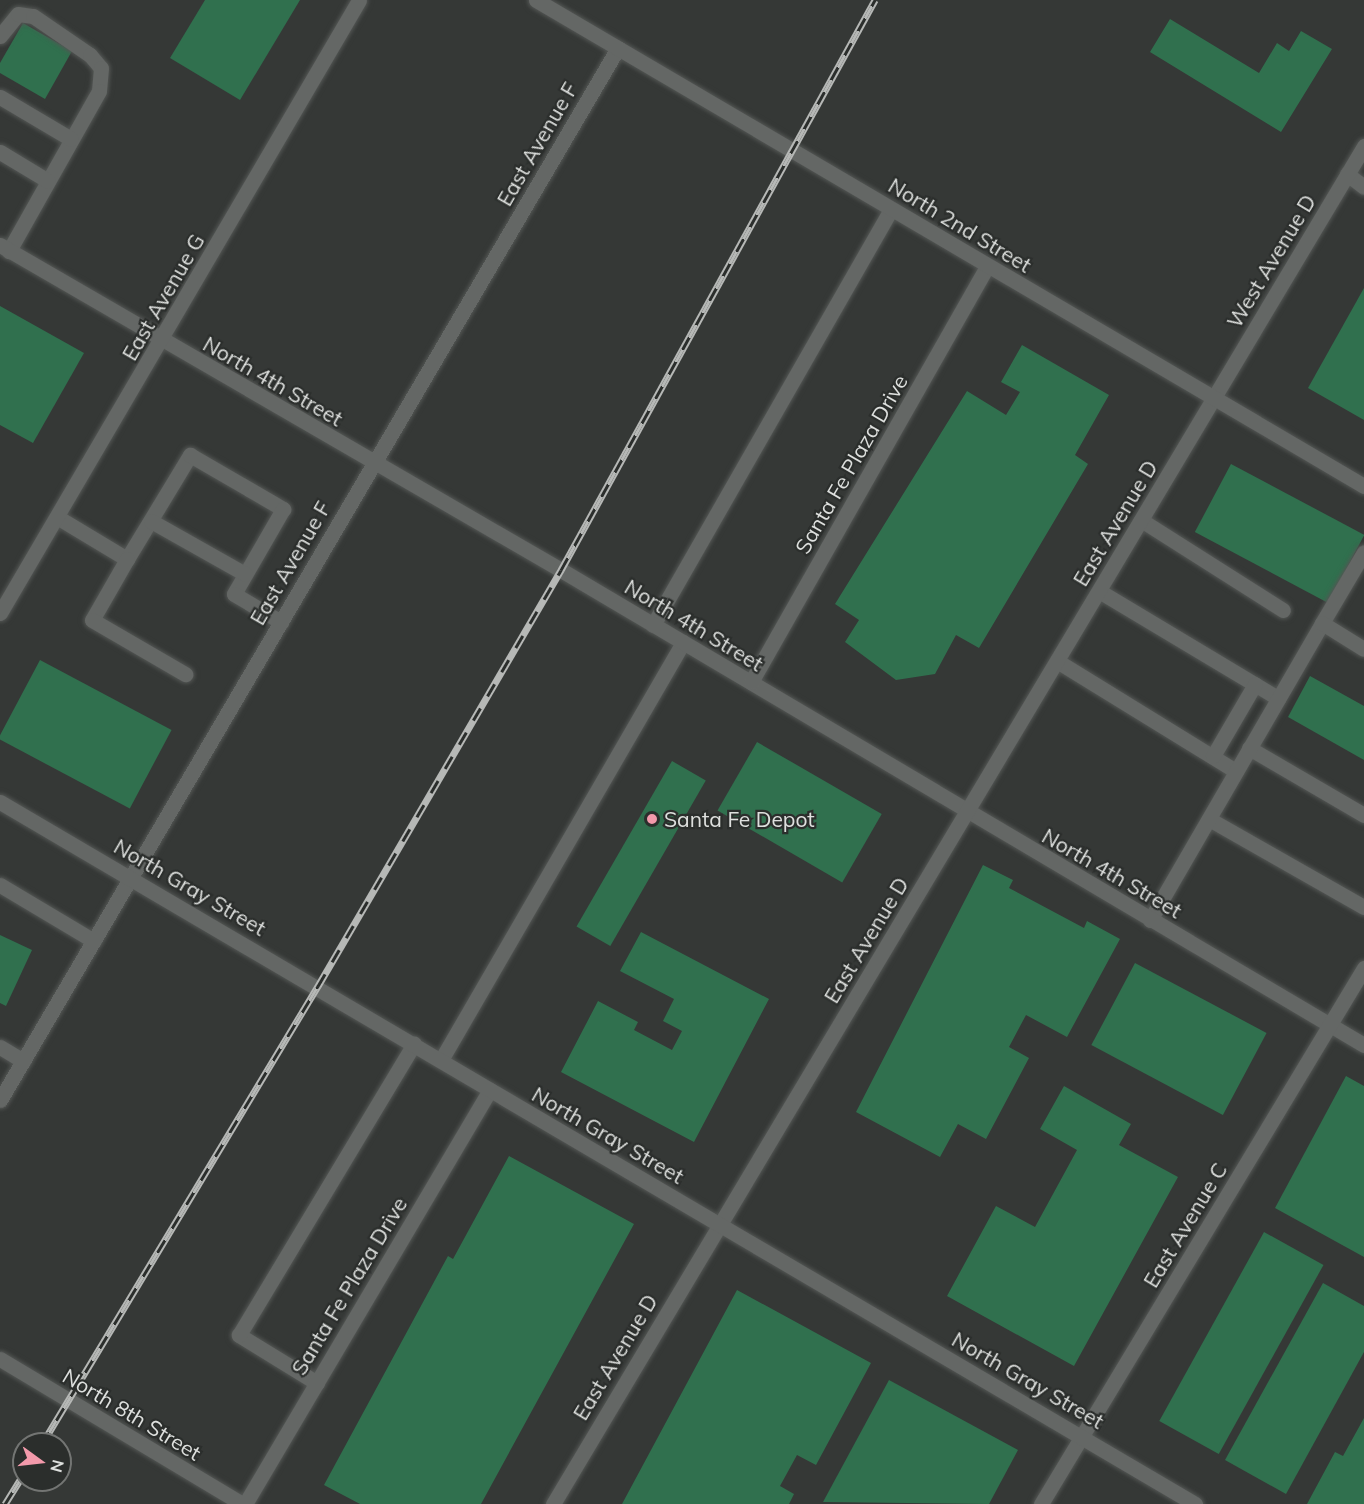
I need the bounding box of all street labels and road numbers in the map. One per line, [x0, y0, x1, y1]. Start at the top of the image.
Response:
street label: East Avenue F [491, 78, 583, 210]
street label: North 2nd Street [884, 172, 1036, 278]
street label: West Avenue D [1221, 190, 1321, 332]
street label: East Avenue G [117, 229, 209, 365]
street label: North 4th Street [199, 331, 347, 431]
street label: Santa Fe Plaza Drive [789, 370, 913, 558]
street label: East Avenue D [1068, 456, 1162, 590]
street label: East Avenue F [244, 497, 336, 629]
street label: North 4th Street [620, 574, 768, 676]
street label: North 4th Street [1038, 823, 1186, 923]
street label: North Gray Street [110, 833, 270, 941]
street label: East Avenue D [819, 873, 913, 1007]
street label: North Gray Street [528, 1081, 688, 1189]
street label: East Avenue C [1138, 1158, 1232, 1292]
street label: Santa Fe Plaza Drive [286, 1193, 412, 1379]
street label: East Avenue D [568, 1290, 662, 1424]
street label: North Gray Street [948, 1326, 1108, 1434]
street label: North 8th Street [58, 1363, 206, 1465]

